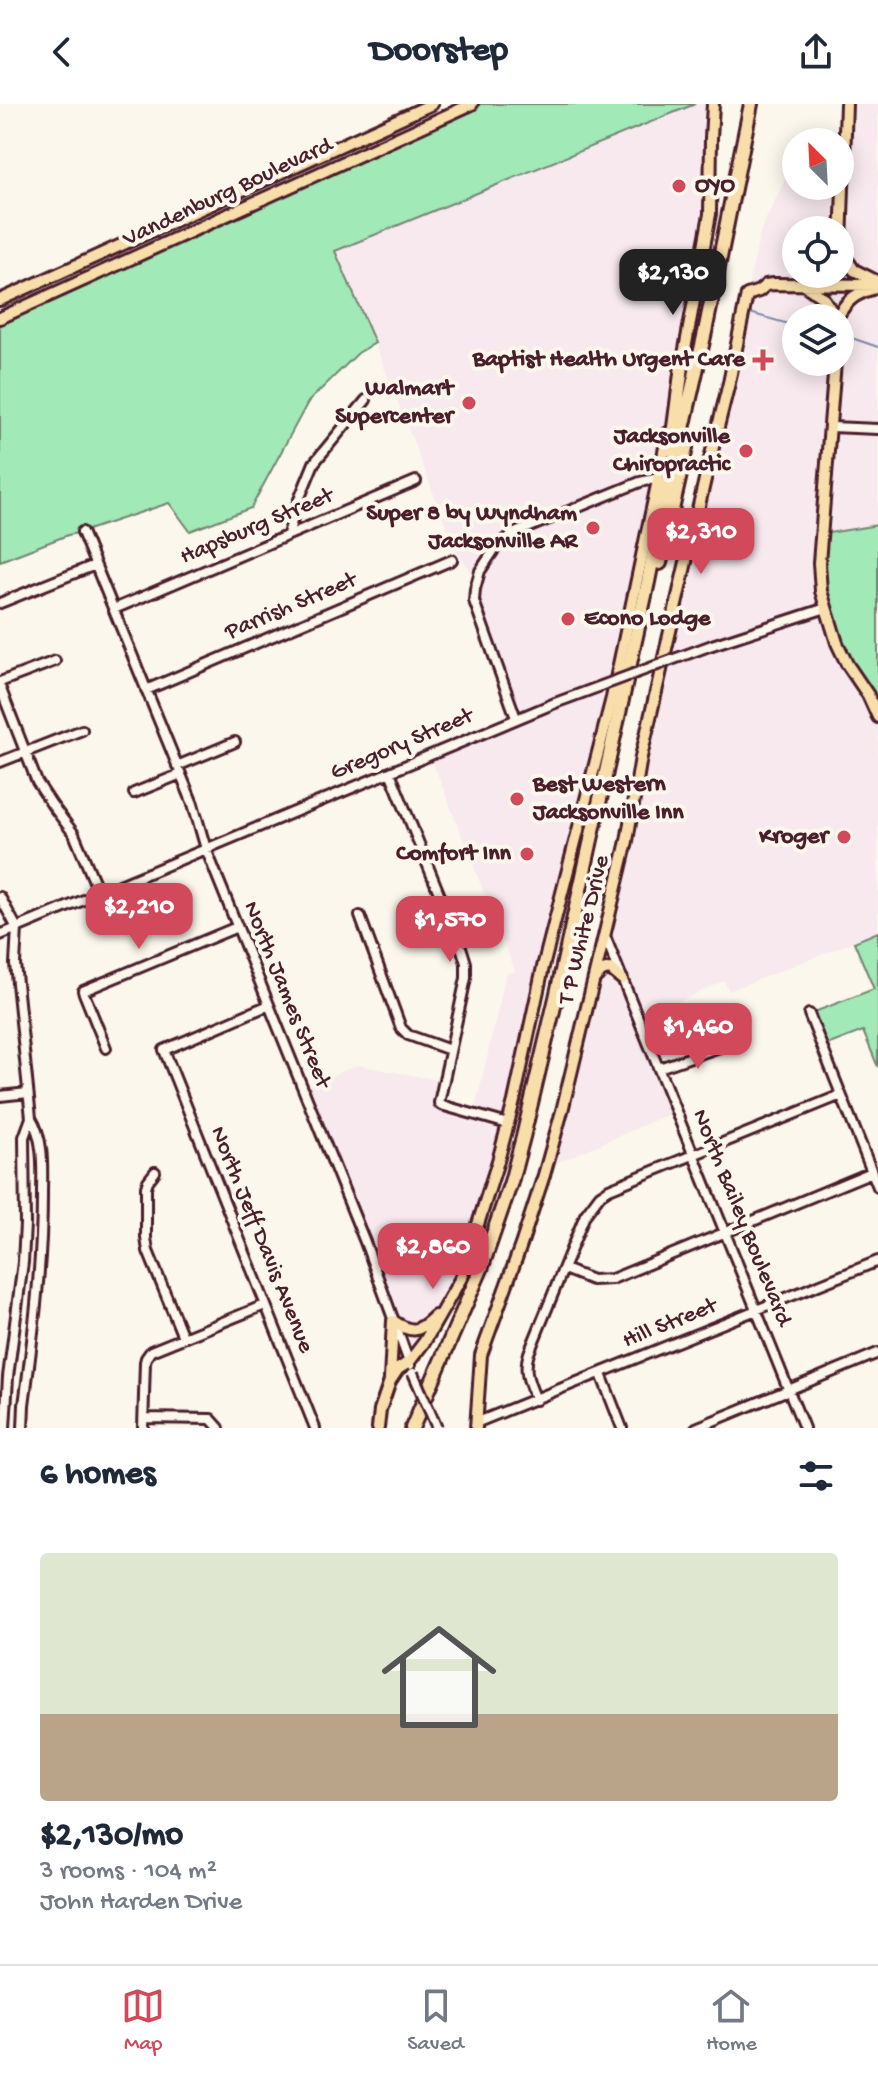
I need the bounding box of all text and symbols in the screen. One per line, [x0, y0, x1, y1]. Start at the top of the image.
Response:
icon: back [40, 30, 84, 74]
icon: share [794, 30, 838, 74]
text: Doorstep [370, 31, 508, 74]
north arrow [782, 128, 854, 200]
map controls [782, 128, 854, 376]
street label: Vandenburg Boulevard [118, 131, 339, 255]
place label: OYO [695, 172, 736, 201]
marker: OYO [670, 177, 688, 195]
button: locate [782, 216, 854, 288]
pin: $2,130 [608, 249, 738, 317]
text: $2,130 [637, 259, 709, 290]
button: layers [782, 304, 854, 376]
place label: Baptist Health Urgent Care [472, 346, 747, 375]
marker: Baptist Health Urgent Care [752, 349, 774, 371]
place label: Walmart Supercenter [335, 375, 456, 432]
marker: Walmart Supercenter [460, 394, 478, 412]
place label: Jacksonville Chiropractic [613, 423, 732, 480]
marker: Jacksonville Chiropractic [737, 442, 755, 460]
street label: Hapsburg Street [176, 481, 340, 572]
place label: Super 8 by Wyndham Jacksonville AR [366, 500, 578, 557]
pin: $2,310 [636, 508, 766, 576]
text: $2,310 [665, 518, 737, 549]
marker: Super 8 by Wyndham Jacksonville AR [584, 519, 602, 537]
street label: Parrish Street [220, 565, 363, 648]
place label: Econo Lodge [584, 605, 712, 634]
marker: Econo Lodge [559, 610, 577, 628]
street label: Gregory Street [326, 701, 480, 788]
place label: Best Western Jacksonville Inn [532, 771, 684, 828]
marker: Best Western Jacksonville Inn [508, 790, 526, 808]
place label: Kroger [758, 823, 830, 852]
marker: Kroger [835, 828, 853, 846]
place label: Comfort Inn [396, 840, 512, 869]
marker: Comfort Inn [518, 845, 536, 863]
street label: T P White Drive [552, 852, 618, 1009]
pin: $2,210 [74, 883, 204, 951]
text: $2,210 [104, 893, 174, 924]
pin: $1,570 [385, 896, 515, 964]
street label: North James Street [235, 897, 338, 1095]
text: $1,570 [414, 906, 486, 937]
pin: $1,460 [633, 1003, 763, 1071]
text: $1,460 [663, 1013, 733, 1044]
street label: North Bailey Boulevard [684, 1105, 798, 1332]
street label: North Jeff Davis Avenue [202, 1122, 320, 1358]
pin: $2,860 [368, 1223, 498, 1291]
text: $2,860 [396, 1233, 470, 1264]
street label: Hill Street [619, 1291, 723, 1356]
icon: filters [794, 1454, 838, 1498]
text: 6 homes [40, 1456, 155, 1496]
icon: home [367, 1605, 511, 1749]
text: $2,130/mo [40, 1817, 183, 1857]
text: 3 rooms · 104 m² [40, 1857, 217, 1888]
text: John Harden Drive [40, 1888, 242, 1919]
tab: Map [121, 1984, 165, 2058]
tab: Saved [407, 1984, 464, 2058]
tab: Home [706, 1984, 757, 2058]

